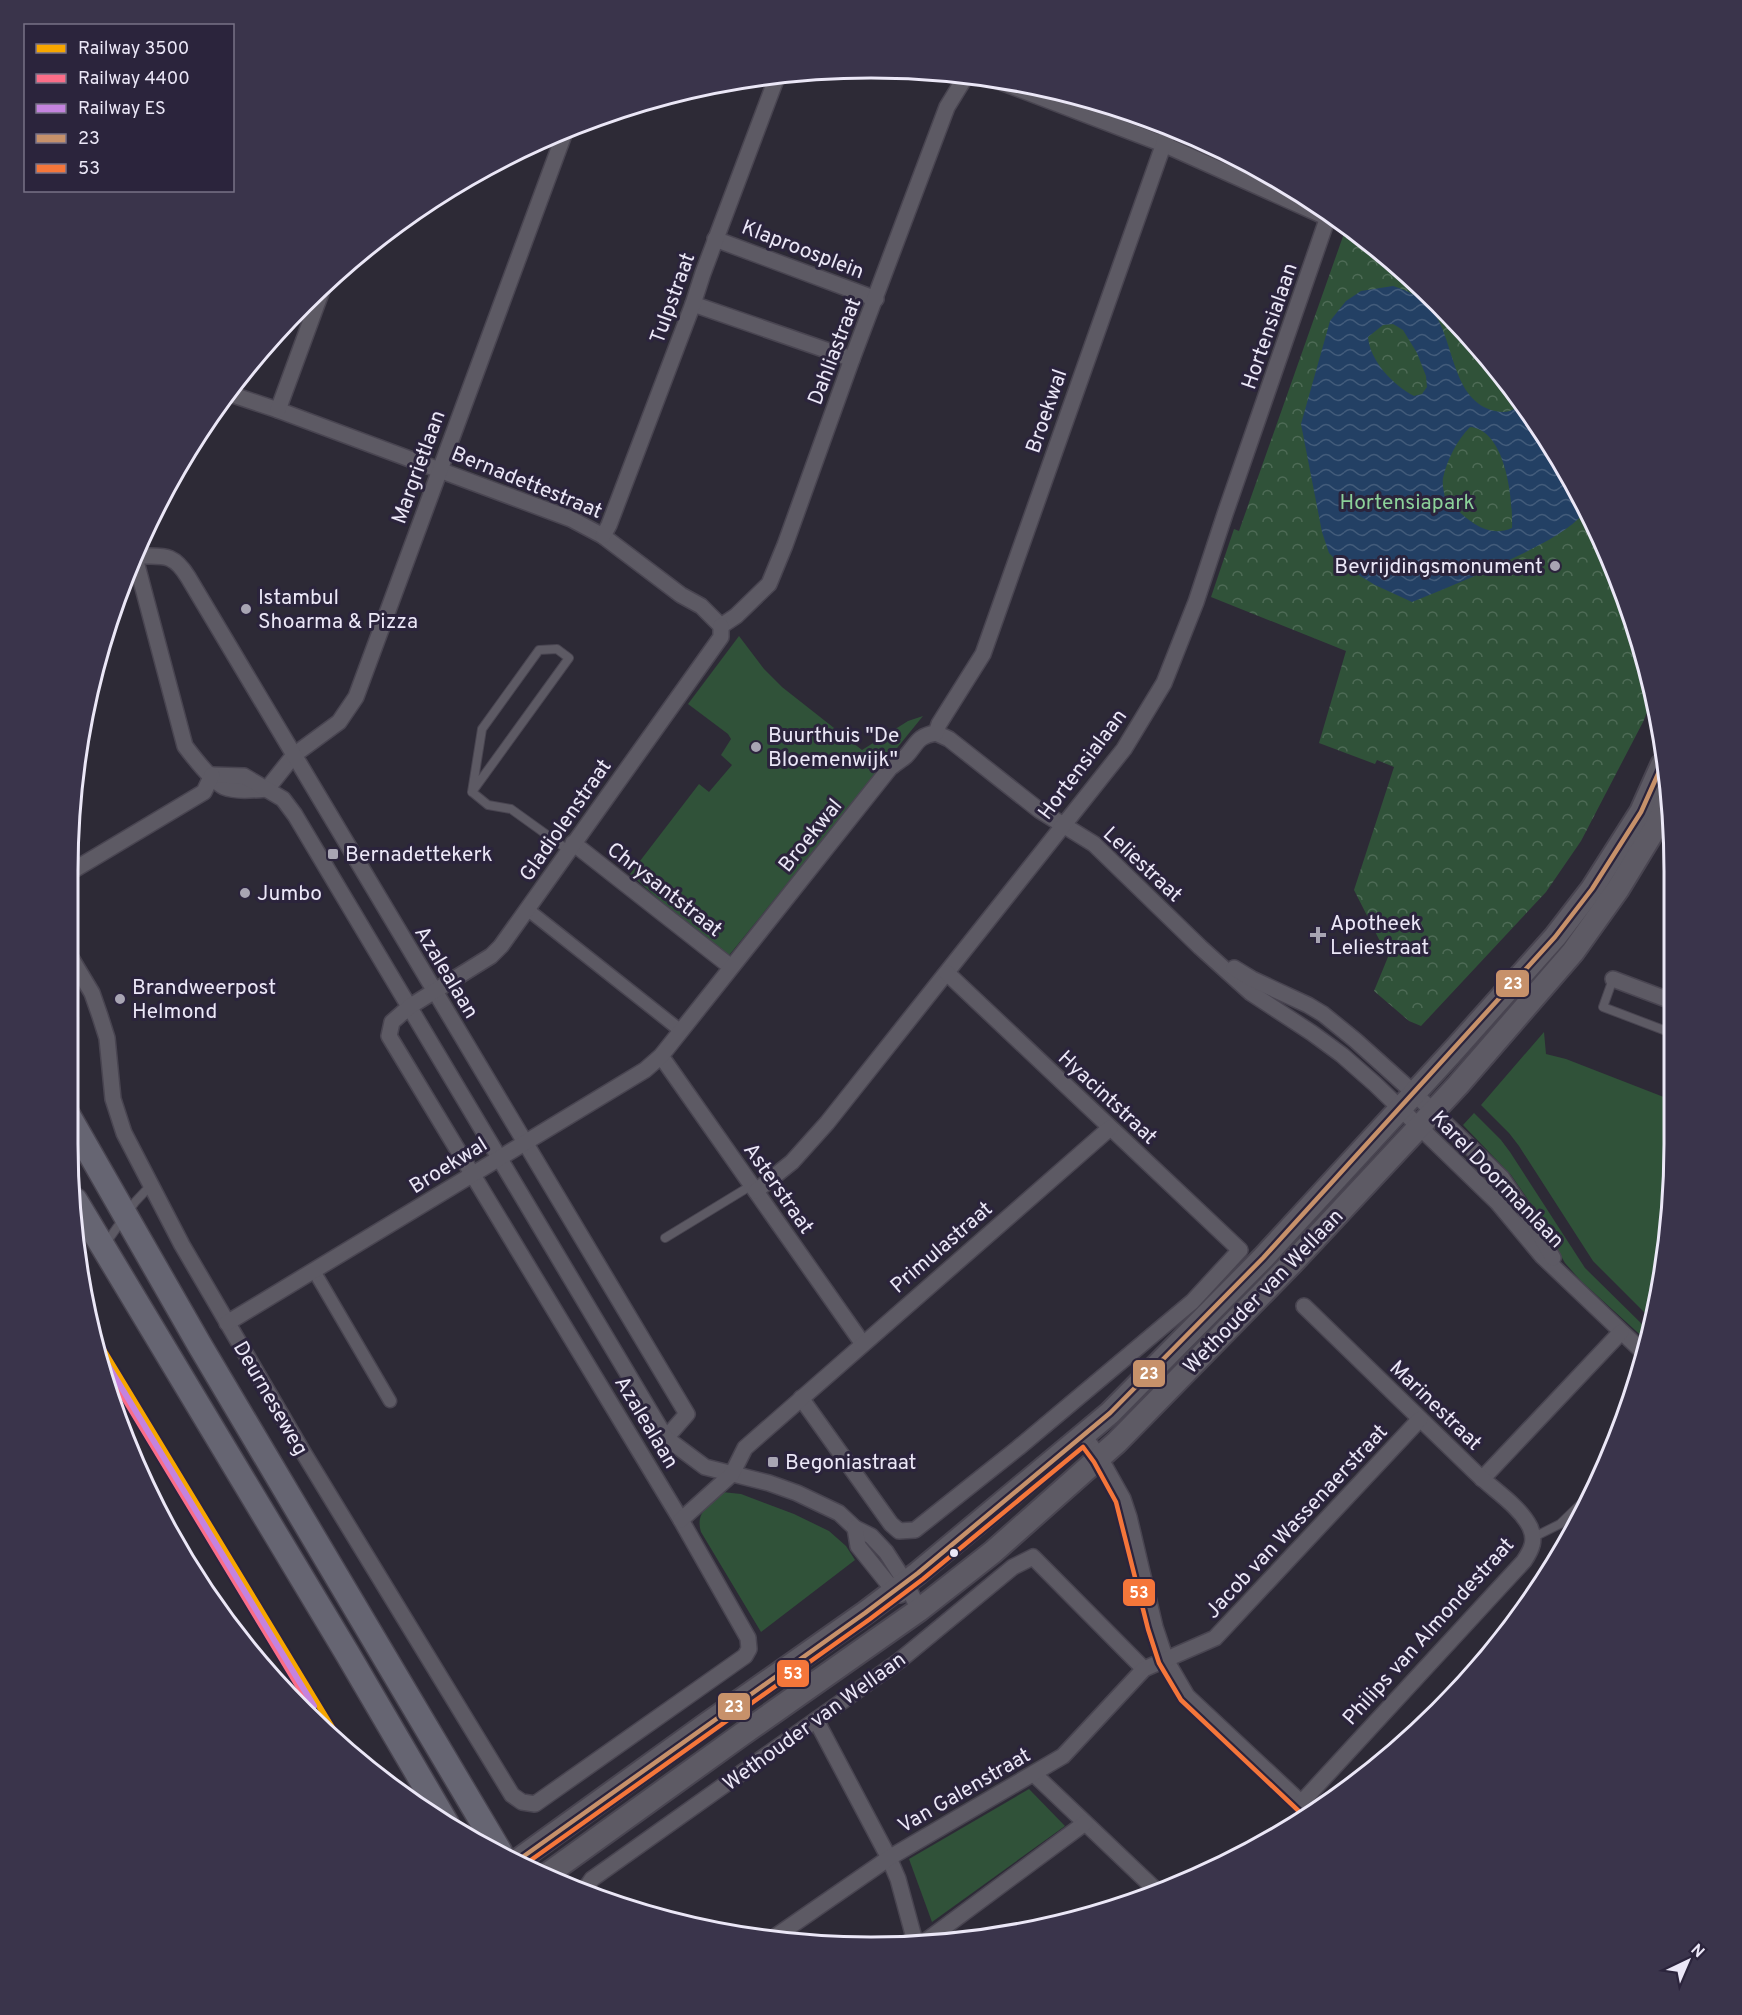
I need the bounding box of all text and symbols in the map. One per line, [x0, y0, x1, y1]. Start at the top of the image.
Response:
legend [24, 24, 234, 192]
text: Railway 3500 [78, 38, 189, 61]
text: Railway 4400 [78, 68, 190, 91]
text: Railway ES [78, 98, 166, 121]
text: 23 [78, 128, 100, 151]
text: 53 [78, 158, 100, 181]
street label: Klaproosplein [737, 215, 868, 286]
street label: Tulpstraat [645, 249, 702, 348]
street label: Hortensialaan [1236, 260, 1305, 393]
street label: Dahliastraat [803, 294, 868, 409]
street label: Broekwal [1020, 366, 1074, 457]
street label: Margrietlaan [386, 407, 452, 528]
street label: Bernadettestraat [447, 441, 606, 526]
park label: Hortensiapark [1339, 490, 1475, 517]
place label: Bevrijdingsmonument [1334, 554, 1543, 581]
marker: Bevrijdingsmonument [1548, 559, 1562, 573]
place label: Istambul Shoarma & Pizza [258, 585, 418, 636]
marker: Istambul Shoarma & Pizza [239, 602, 253, 616]
street label: Hortensialaan [1033, 704, 1134, 826]
place label: Buurthuis "De Bloemenwijk" [768, 723, 899, 774]
marker: Buurthuis "De Bloemenwijk" [749, 740, 763, 754]
street label: Gladiolenstraat [514, 754, 618, 887]
street label: Broekwal [773, 794, 849, 878]
street label: Leliestraat [1096, 821, 1187, 909]
street label: Chrysantstraat [601, 837, 727, 944]
place label: Bernadettekerk [345, 842, 493, 869]
marker: Bernadettekerk [326, 847, 340, 861]
place label: Jumbo [257, 881, 322, 908]
marker: Jumbo [238, 886, 252, 900]
place label: Apotheek Leliestraat [1330, 911, 1429, 962]
street label: Azalealaan [408, 921, 484, 1024]
marker: Apotheek Leliestraat [1311, 928, 1325, 942]
line badge: 23 [1495, 969, 1530, 998]
place label: Brandweerpost Helmond [132, 975, 276, 1026]
text: 23 [1503, 975, 1523, 995]
marker: Brandweerpost Helmond [113, 992, 127, 1006]
street label: Hyacintstraat [1052, 1045, 1162, 1151]
street label: Karel Doormanlaan [1424, 1106, 1569, 1254]
street label: Broekwal [405, 1132, 493, 1201]
street label: Asterstraat [737, 1138, 819, 1240]
street label: Primulastraat [885, 1196, 999, 1300]
street label: Wethouder van Wellaan [1178, 1204, 1350, 1380]
street label: Deurneseweg [226, 1337, 313, 1461]
street label: Marinestraat [1383, 1355, 1487, 1457]
line badge: 23 [1132, 1359, 1166, 1388]
text: 23 [1139, 1365, 1159, 1385]
street label: Azalealaan [608, 1371, 684, 1474]
street label: Jacob van Wassenaerstraat [1200, 1419, 1394, 1625]
place label: Begoniastraat [785, 1450, 916, 1477]
marker: Begoniastraat [766, 1455, 780, 1469]
street label: Philips van Almondestraat [1337, 1532, 1521, 1732]
unlabelled marker [948, 1547, 960, 1559]
line badge: 53 [1122, 1578, 1156, 1607]
text: 53 [1129, 1584, 1149, 1604]
street label: Wethouder van Wellaan [718, 1647, 912, 1798]
line badge: 53 [776, 1659, 810, 1688]
text: 53 [783, 1665, 803, 1685]
line badge: 23 [717, 1692, 751, 1721]
text: 23 [724, 1698, 744, 1718]
street label: Van Galenstraat [894, 1742, 1036, 1840]
north arrow [1658, 1931, 1718, 1991]
text: N [1686, 1940, 1708, 1963]

